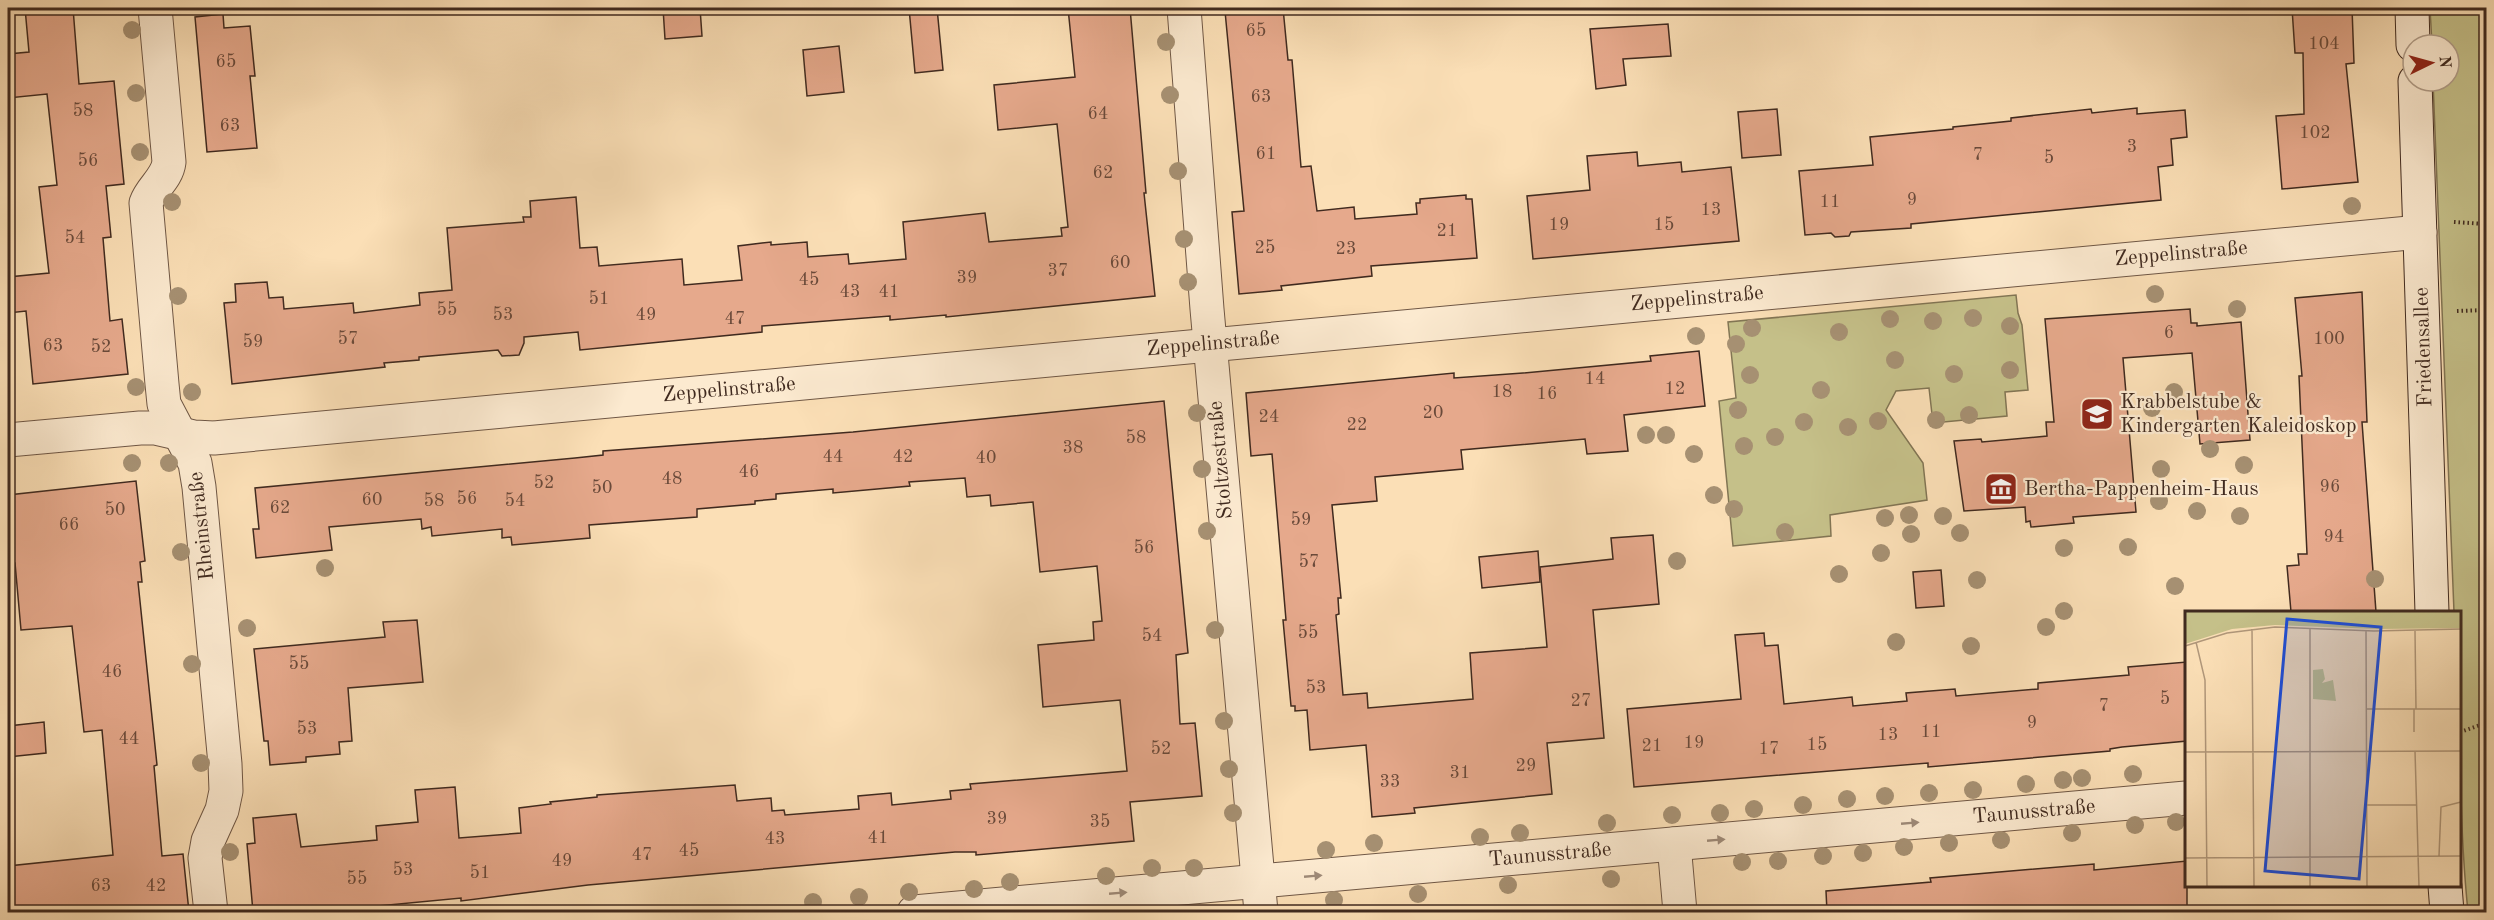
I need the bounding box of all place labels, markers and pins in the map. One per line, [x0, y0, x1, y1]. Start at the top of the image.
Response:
place label: Krabbelstube & Kindergarten Kaleidoskop [2120, 392, 2357, 437]
school or university icon: Krabbelstube & Kindergarten Kaleidoskop [2079, 396, 2115, 432]
museum icon: Bertha-Pappenheim-Haus [1983, 471, 2019, 507]
place label: Bertha-Pappenheim-Haus [2024, 479, 2259, 500]

